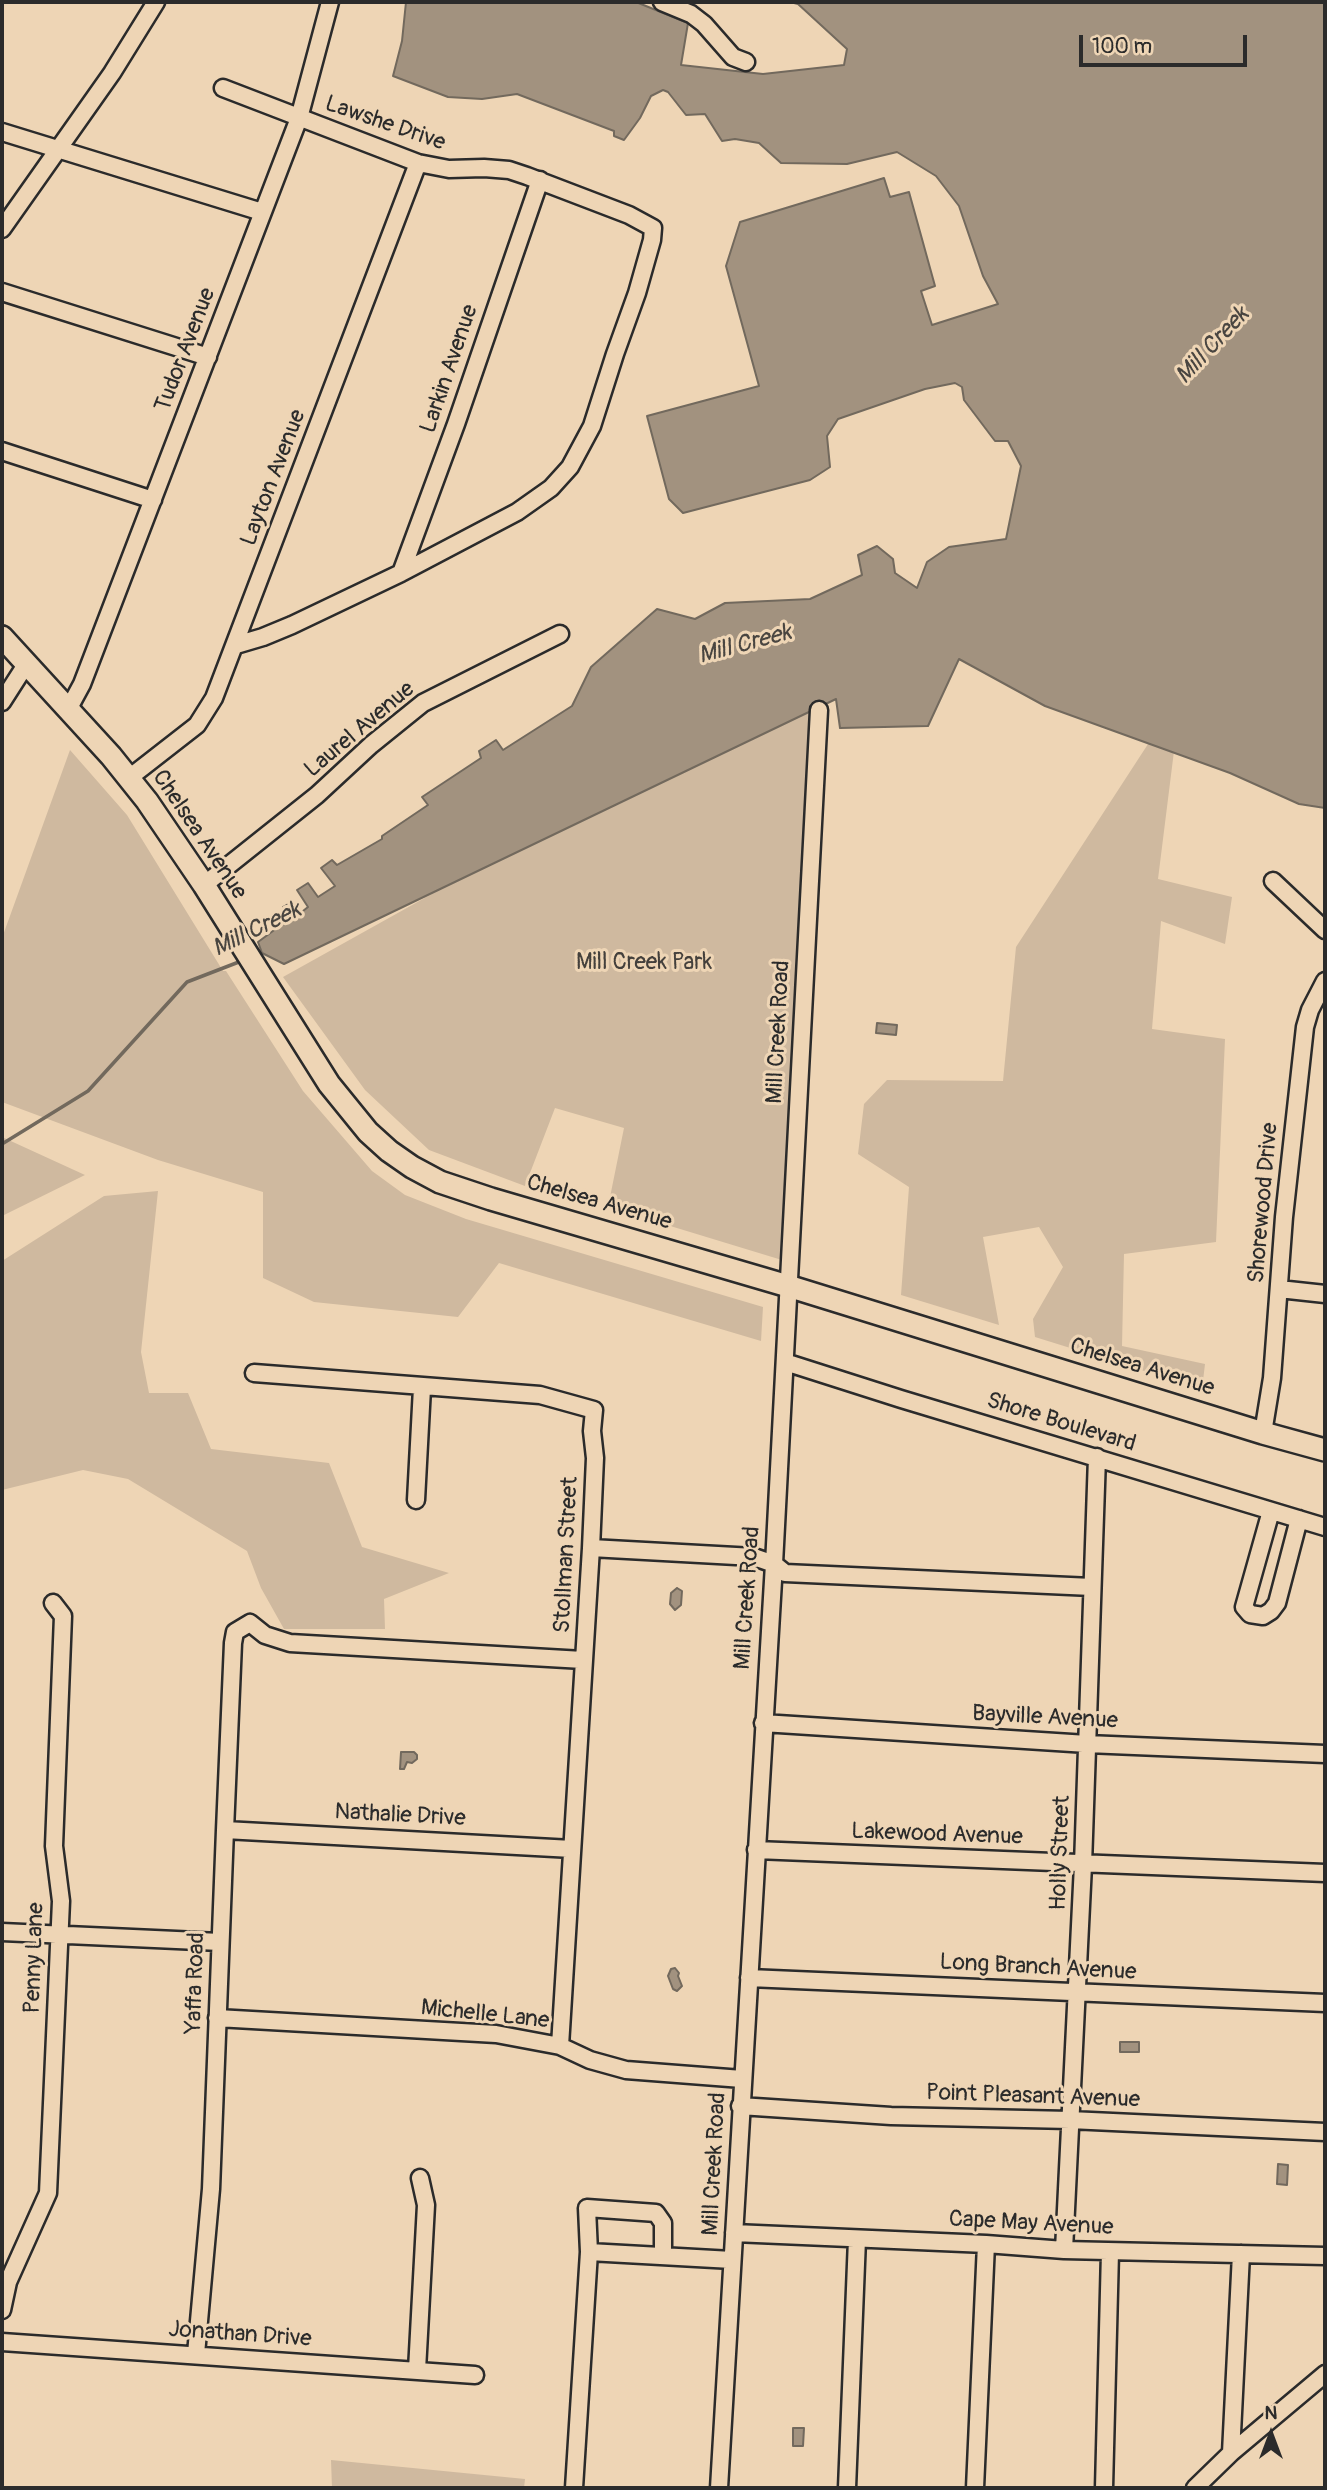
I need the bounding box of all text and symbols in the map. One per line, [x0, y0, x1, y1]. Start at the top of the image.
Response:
scale bar [1082, 21, 1250, 65]
text: 100 m [1092, 33, 1152, 60]
street label: Lawshe Drive [321, 90, 449, 158]
street label: Tudor Avenue [150, 284, 222, 416]
street label: Larkin Avenue [415, 301, 485, 437]
water label: Mill Creek [1170, 302, 1256, 390]
street label: Layton Avenue [235, 406, 313, 550]
water label: Mill Creek [696, 619, 794, 671]
street label: Laurel Avenue [299, 676, 421, 784]
street label: Chelsea Avenue [146, 765, 252, 905]
water label: Mill Creek [208, 896, 306, 964]
park label: Mill Creek Park [576, 949, 712, 977]
street label: Mill Creek Road [761, 960, 797, 1104]
street label: Shorewood Drive [1243, 1121, 1285, 1285]
street label: Chelsea Avenue [523, 1169, 675, 1237]
street label: Chelsea Avenue [1066, 1333, 1218, 1403]
street label: Shore Boulevard [983, 1387, 1139, 1459]
street label: Stollman Street [549, 1476, 585, 1634]
street label: Mill Creek Road [729, 1525, 767, 1671]
street label: Bayville Avenue [971, 1700, 1119, 1736]
street label: Holly Street [1045, 1795, 1077, 1911]
street label: Nathalie Drive [334, 1799, 466, 1833]
street label: Lakewood Avenue [851, 1818, 1023, 1852]
street label: Penny Lane [19, 1902, 51, 2014]
street label: Yaffa Road [180, 1932, 212, 2034]
street label: Long Branch Avenue [939, 1949, 1137, 1987]
street label: Michelle Lane [419, 1995, 551, 2035]
street label: Point Pleasant Avenue [925, 2079, 1141, 2115]
street label: Mill Creek Road [697, 2092, 733, 2236]
street label: Cape May Avenue [948, 2206, 1114, 2242]
street label: Jonathan Drive [168, 2316, 312, 2354]
north arrow [1236, 2399, 1306, 2469]
text: N [1265, 2401, 1277, 2425]

